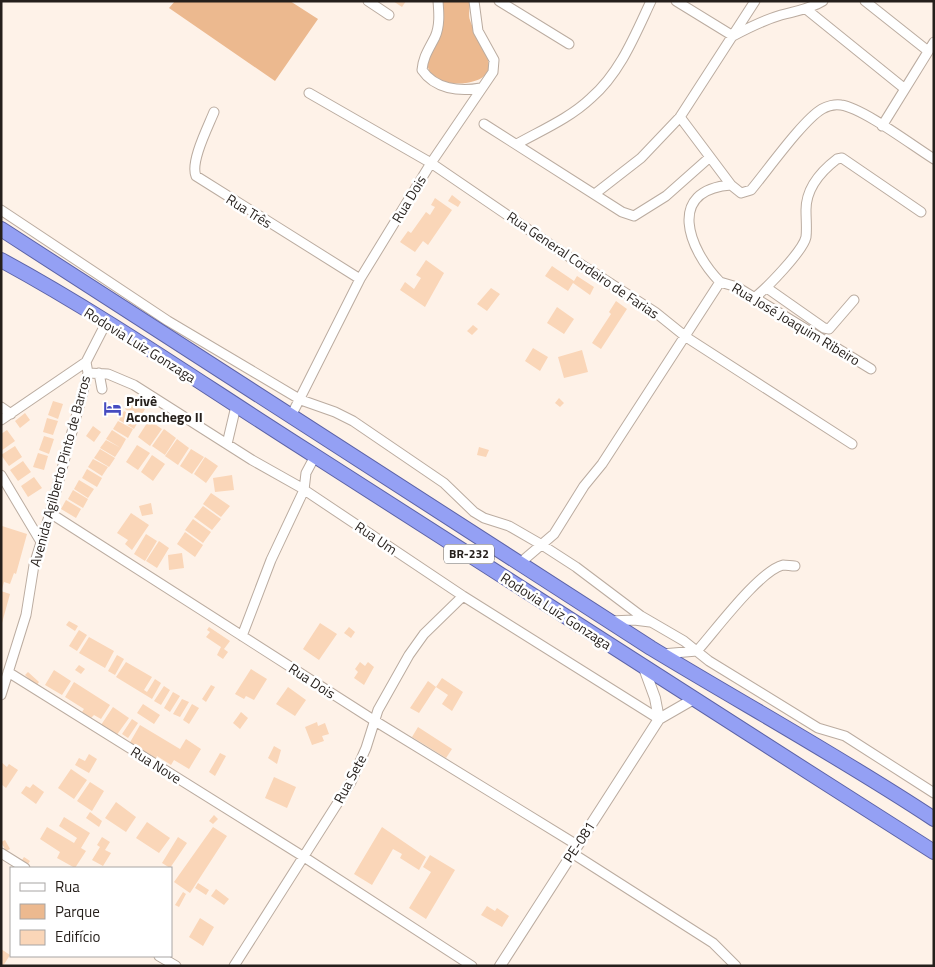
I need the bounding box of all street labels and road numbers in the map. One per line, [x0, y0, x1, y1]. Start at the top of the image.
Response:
street label: Rua Dois [386, 171, 431, 226]
street label: Rua Três [222, 188, 276, 233]
street label: Rua General Cordeiro de Farias [503, 206, 664, 324]
street label: Rua José Joaquim Ribeiro [728, 277, 864, 370]
street label: Rodovia Luiz Gonzaga [80, 302, 200, 387]
street label: Avenida Agilberto Pinto de Barros [24, 373, 95, 569]
street label: Rua Um [351, 516, 402, 559]
road number: BR-232 [444, 544, 494, 564]
street label: Rodovia Luiz Gonzaga [497, 567, 616, 654]
street label: Rua Dois [285, 658, 340, 704]
street label: Rua Nove [127, 741, 186, 788]
street label: Rua Sete [328, 751, 371, 807]
street label: PE-081 [557, 817, 600, 866]

